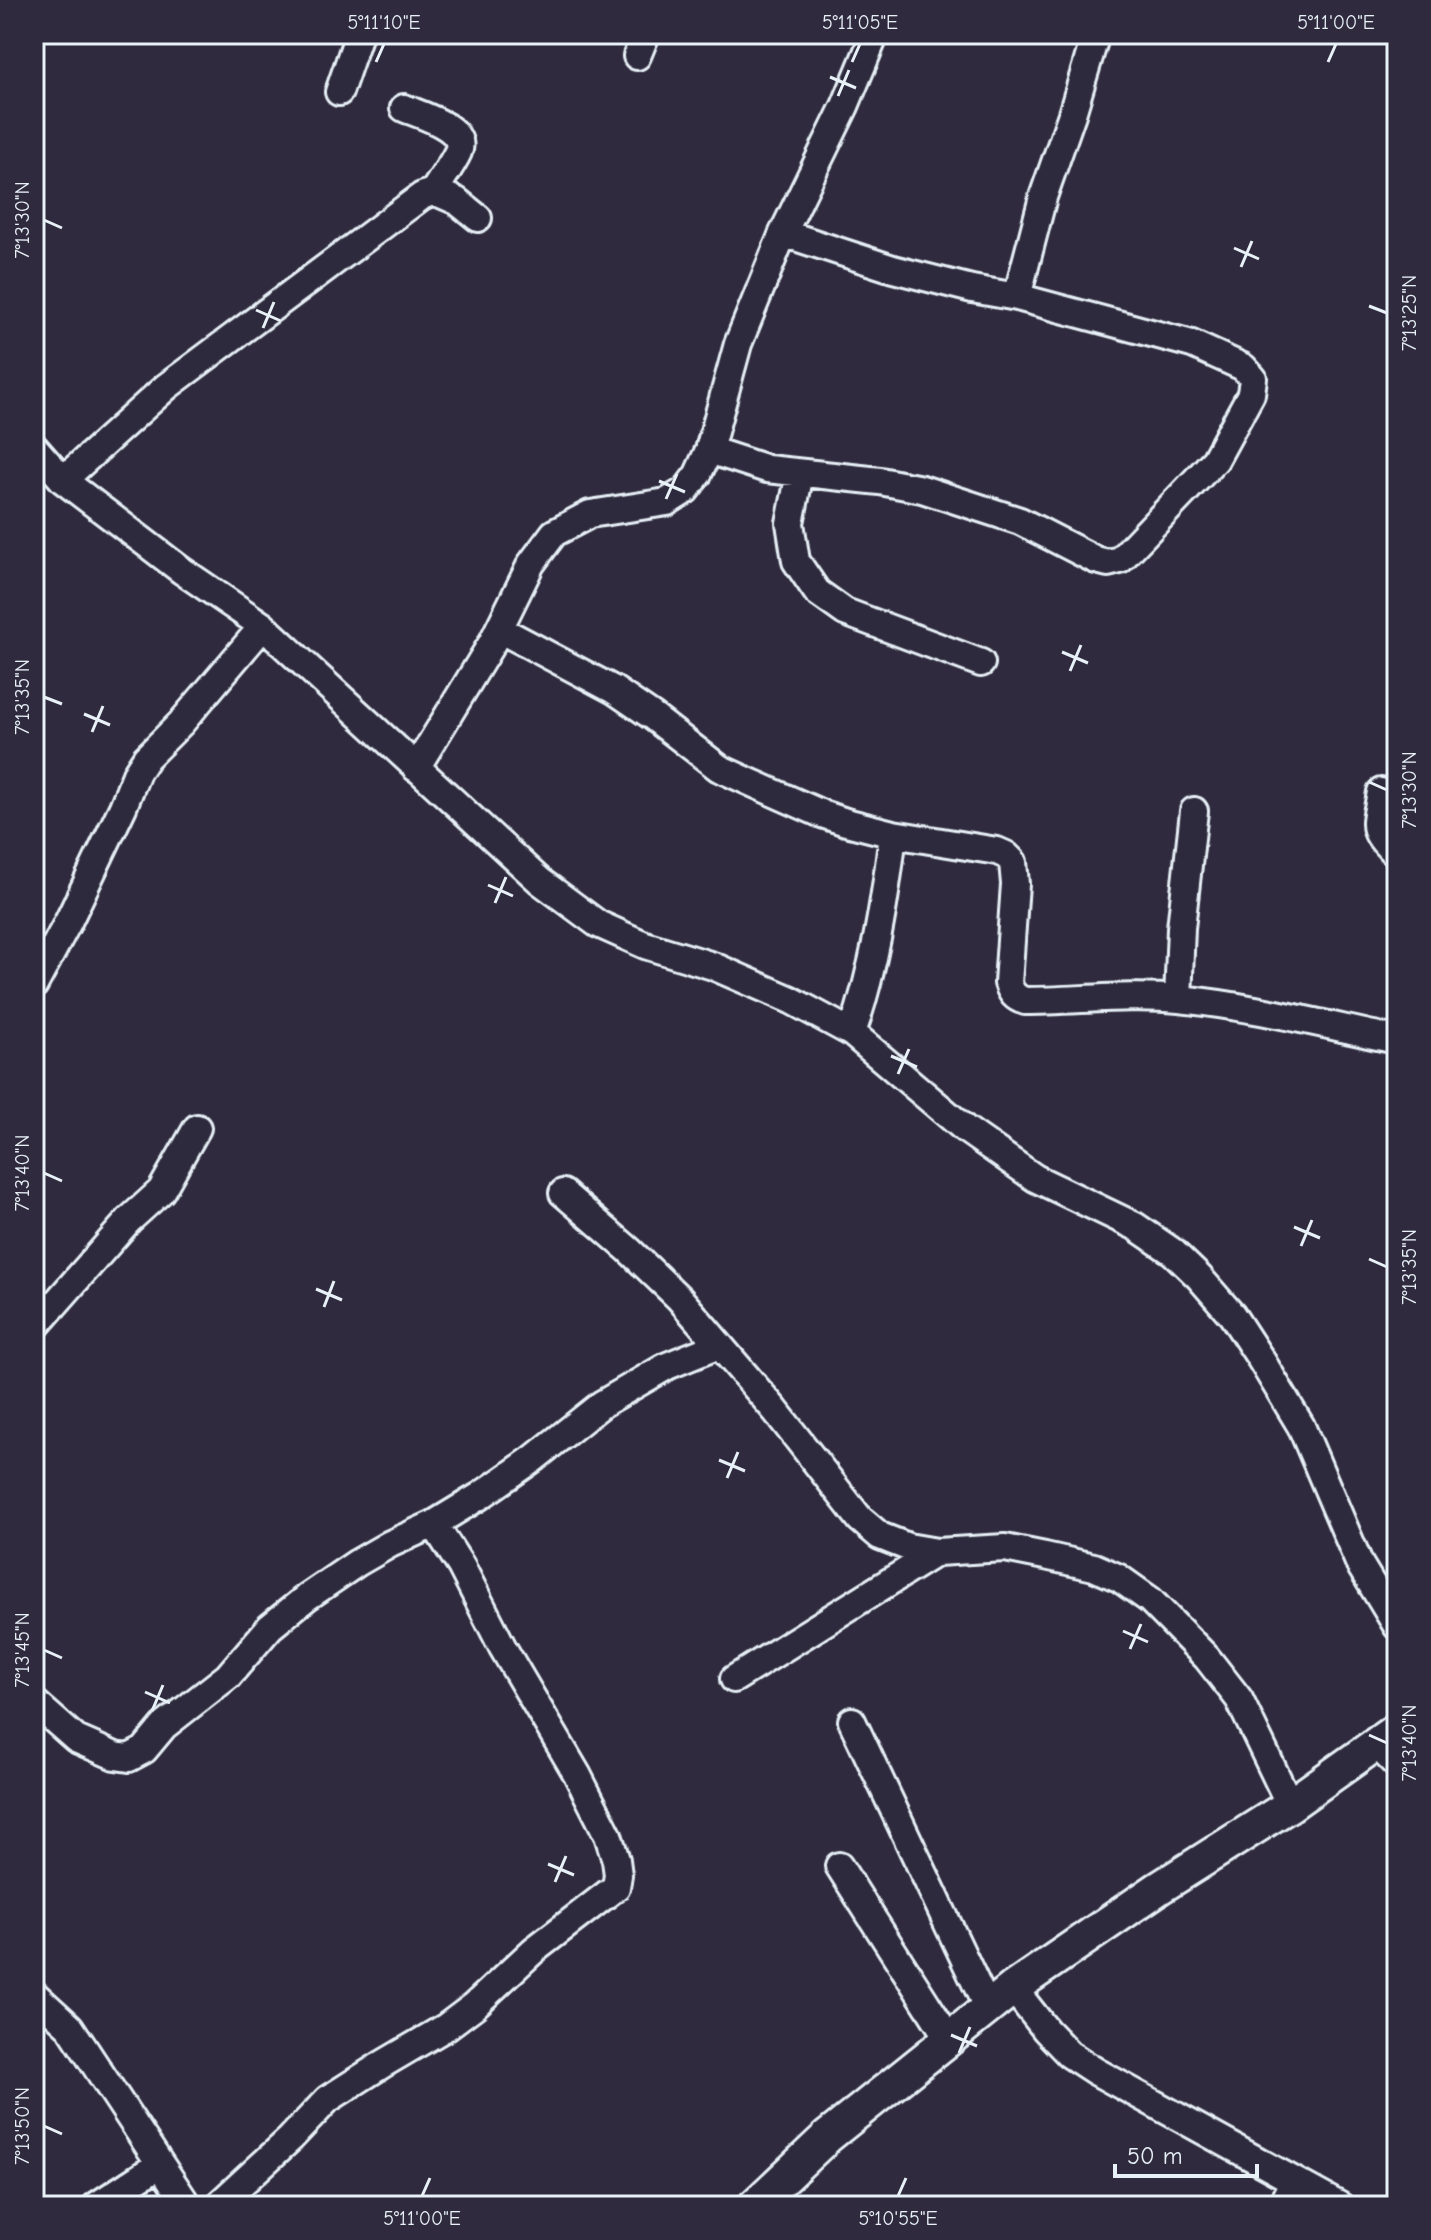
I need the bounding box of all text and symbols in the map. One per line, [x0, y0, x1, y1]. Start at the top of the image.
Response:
text: 5°11'10"E [347, 11, 421, 34]
text: 5°11'05"E [822, 11, 898, 34]
text: 5°11'00"E [1297, 11, 1375, 34]
text: 7°13'30"N [11, 181, 34, 259]
text: 7°13'25"N [1398, 275, 1421, 351]
text: 7°13'35"N [11, 659, 34, 735]
text: 7°13'30"N [1398, 751, 1421, 829]
text: 7°13'40"N [11, 1135, 34, 1211]
text: 7°13'35"N [1398, 1229, 1421, 1305]
text: 7°13'45"N [11, 1612, 34, 1688]
text: 7°13'40"N [1398, 1705, 1421, 1781]
text: 7°13'50"N [11, 2087, 34, 2165]
scale bar [1115, 2128, 1257, 2178]
text: 50 m [1127, 2142, 1183, 2170]
text: 5°11'00"E [383, 2207, 461, 2230]
text: 5°10'55"E [858, 2207, 938, 2230]

